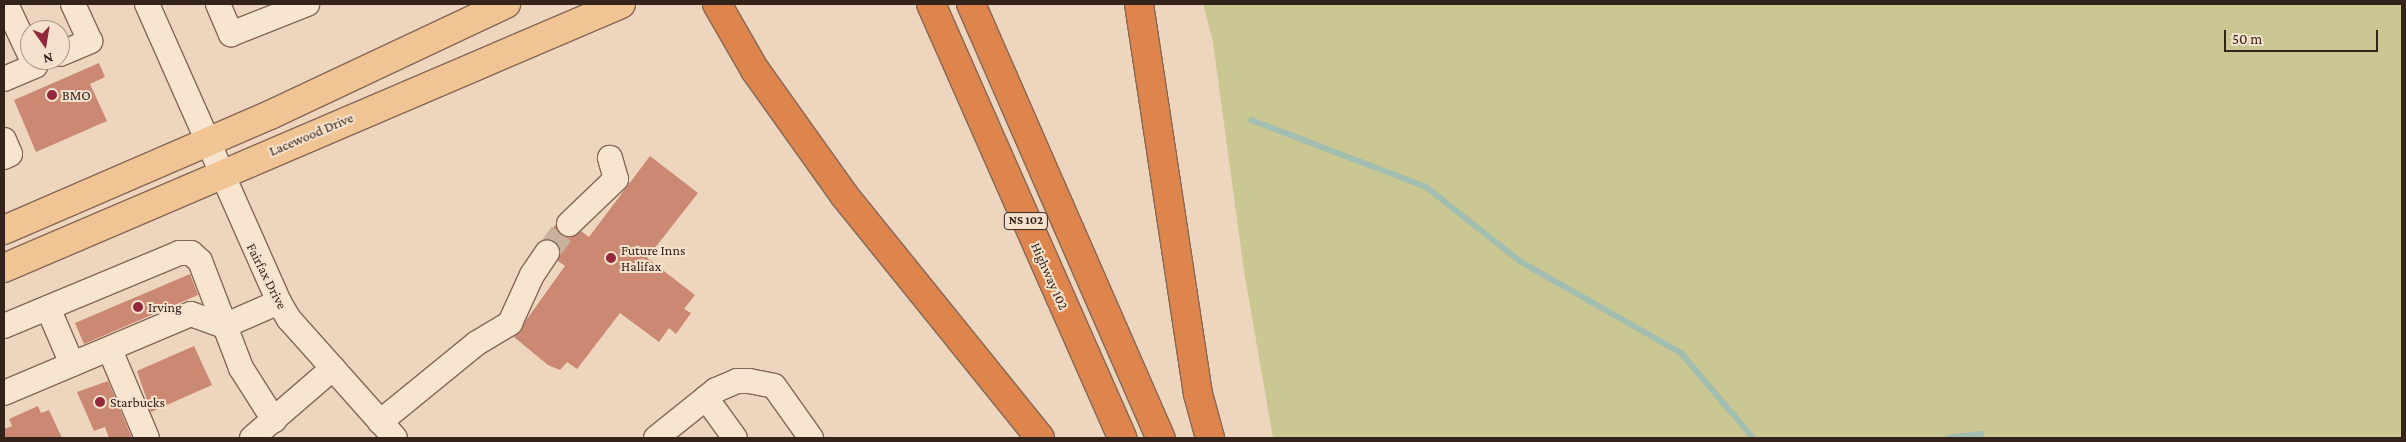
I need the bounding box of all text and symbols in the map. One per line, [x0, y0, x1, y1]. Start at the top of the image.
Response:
north arrow [20, 20, 70, 70]
scale bar [2226, 20, 2380, 52]
text: 50 m [2232, 31, 2262, 47]
text: N [42, 50, 55, 68]
place label: BMO [62, 87, 91, 103]
marker: BMO [46, 89, 58, 101]
street label: Lacewood Drive [266, 109, 356, 159]
road number: NS 102 [1004, 212, 1048, 230]
street label: Fairfax Drive [243, 240, 291, 312]
street label: Highway 102 [1028, 240, 1072, 312]
place label: Future Inns Halifax [621, 242, 685, 274]
marker: Future Inns Halifax [605, 252, 617, 264]
place label: Irving [148, 299, 182, 315]
marker: Irving [132, 301, 144, 313]
place label: Starbucks [110, 394, 165, 410]
marker: Starbucks [94, 396, 106, 408]

